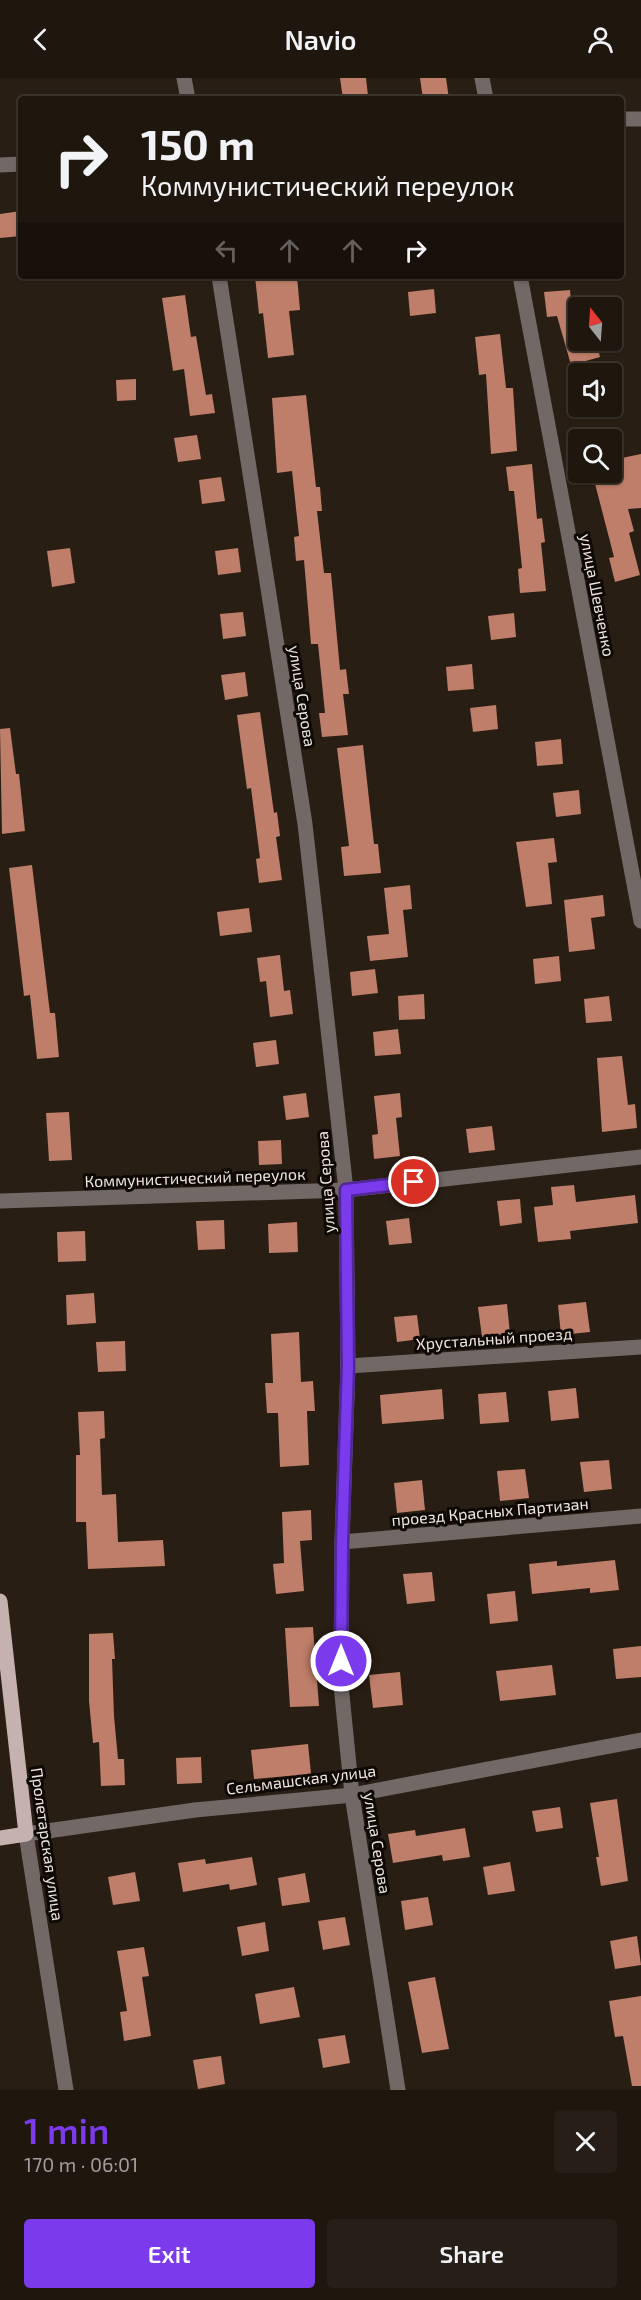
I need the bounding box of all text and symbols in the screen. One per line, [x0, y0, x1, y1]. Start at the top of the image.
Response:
icon: back [24, 23, 57, 56]
text: Navio [284, 23, 357, 55]
icon: person [584, 23, 617, 56]
text: 150 m [141, 118, 255, 168]
icon: right [42, 120, 120, 198]
text: Коммунистический переулок [141, 169, 514, 201]
icon: left [210, 234, 243, 267]
icon: ahead [273, 234, 306, 267]
icon: ahead [336, 234, 369, 267]
icon: right [399, 234, 432, 267]
north arrow [568, 297, 622, 351]
map controls [568, 297, 622, 483]
button: sound [568, 363, 622, 417]
button: search [568, 429, 622, 483]
street label: улица Шевченко [576, 532, 619, 658]
street label: улица Серова [285, 644, 320, 748]
street label: улица Серова [312, 1130, 339, 1234]
pin [388, 1156, 439, 1207]
street label: Коммунистический переулок [84, 1164, 306, 1191]
icon: arrive [397, 1165, 430, 1198]
street label: Хрустальный проезд [415, 1323, 573, 1354]
street label: проезд Красных Партизан [391, 1493, 589, 1529]
position arrow [309, 1629, 373, 1693]
street label: Сельмашская улица [225, 1760, 377, 1799]
street label: Пролетарская улица [27, 1766, 68, 1922]
street label: улица Серова [360, 1791, 395, 1895]
text: 1 min [24, 2108, 109, 2151]
button: close [554, 2110, 617, 2173]
text: 170 m · 06:01 [24, 2152, 138, 2176]
button: Exit [24, 2219, 315, 2288]
button: Share [327, 2219, 617, 2288]

